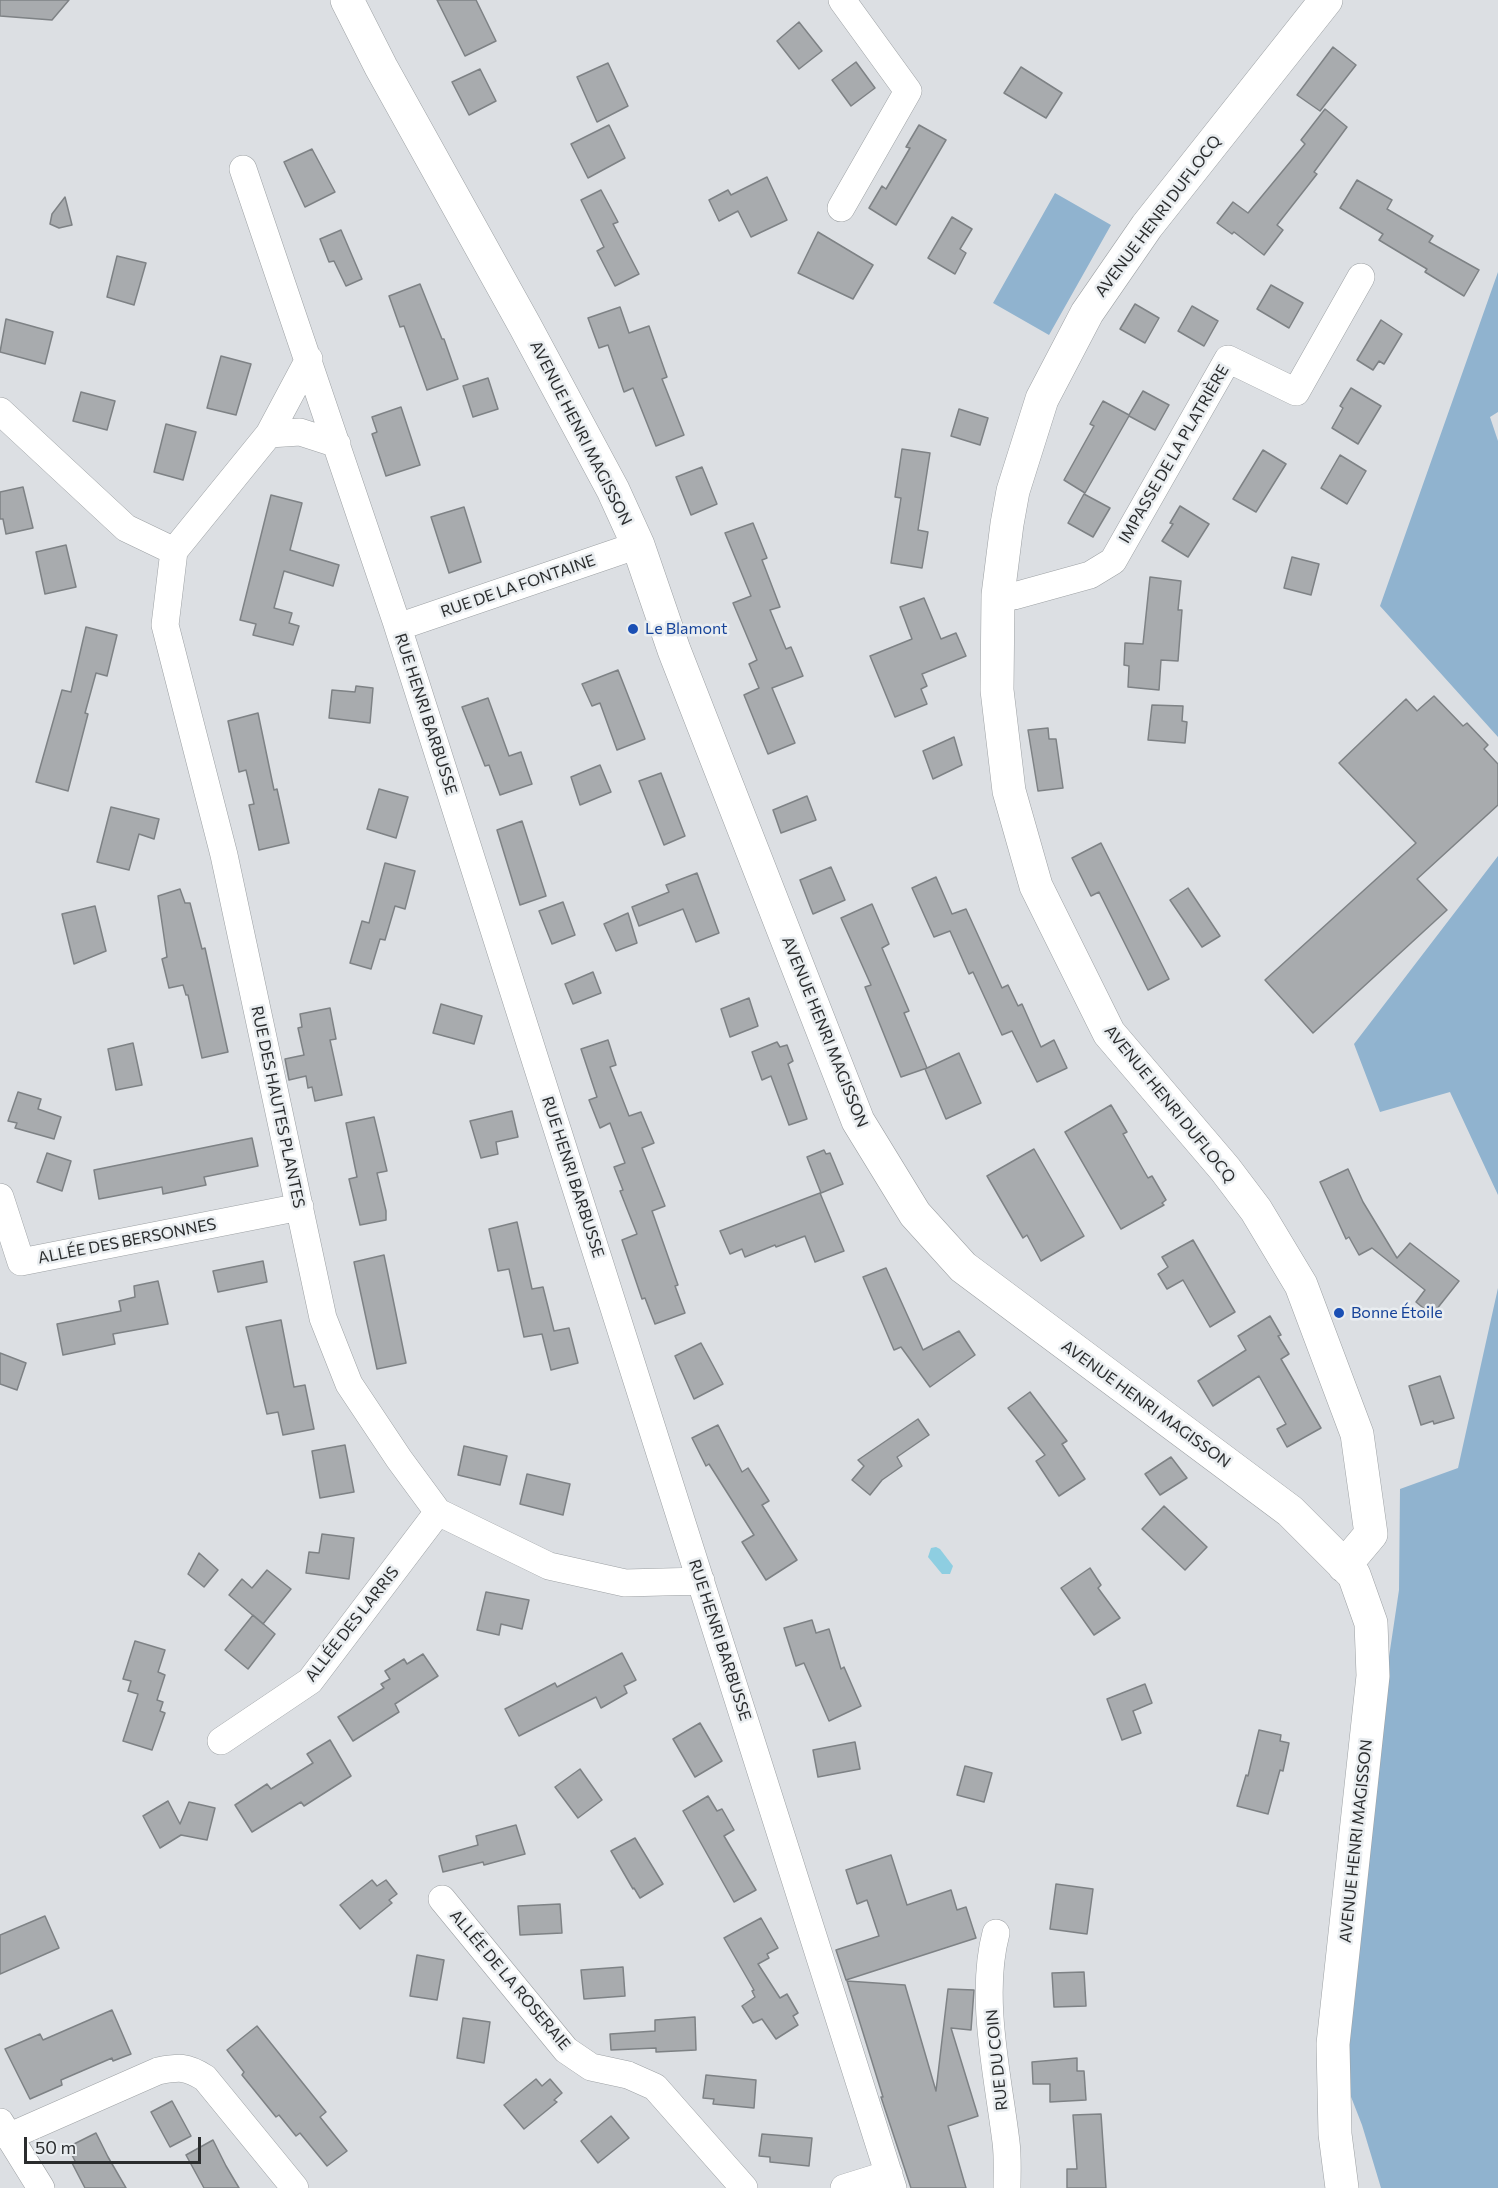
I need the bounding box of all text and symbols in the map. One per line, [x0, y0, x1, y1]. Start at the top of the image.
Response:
street label: AVENUE HENRI DUFLOCQ [1091, 132, 1225, 300]
street label: AVENUE HENRI MAGISSON [526, 338, 636, 528]
street label: IMPASSE DE LA PLATRIÈRE [1115, 361, 1233, 547]
street label: RUE DE LA FONTAINE [438, 550, 598, 622]
place label: Le Blamont [645, 619, 728, 639]
marker: Le Blamont [626, 622, 640, 636]
street label: RUE HENRI BARBUSSE [391, 631, 461, 797]
street label: AVENUE HENRI MAGISSON [778, 934, 872, 1130]
street label: RUE DES HAUTES PLANTES [247, 1004, 309, 1210]
street label: AVENUE HENRI DUFLOCQ [1101, 1021, 1239, 1187]
street label: RUE HENRI BARBUSSE [538, 1094, 608, 1260]
street label: ALLÉE DES BERSONNES [36, 1214, 218, 1268]
place label: Bonne Étoile [1351, 1303, 1443, 1323]
marker: Bonne Étoile [1332, 1306, 1346, 1320]
street label: AVENUE HENRI MAGISSON [1058, 1336, 1234, 1472]
street label: RUE HENRI BARBUSSE [685, 1557, 755, 1723]
street label: ALLÉE DES LARRIS [301, 1563, 403, 1685]
street label: AVENUE HENRI MAGISSON [1336, 1738, 1376, 1944]
street label: ALLÉE DE LA ROSERAIE [446, 1906, 574, 2054]
street label: RUE DU COIN [982, 2008, 1012, 2112]
scale bar [27, 2125, 204, 2163]
text: 50 m [35, 2136, 76, 2158]

